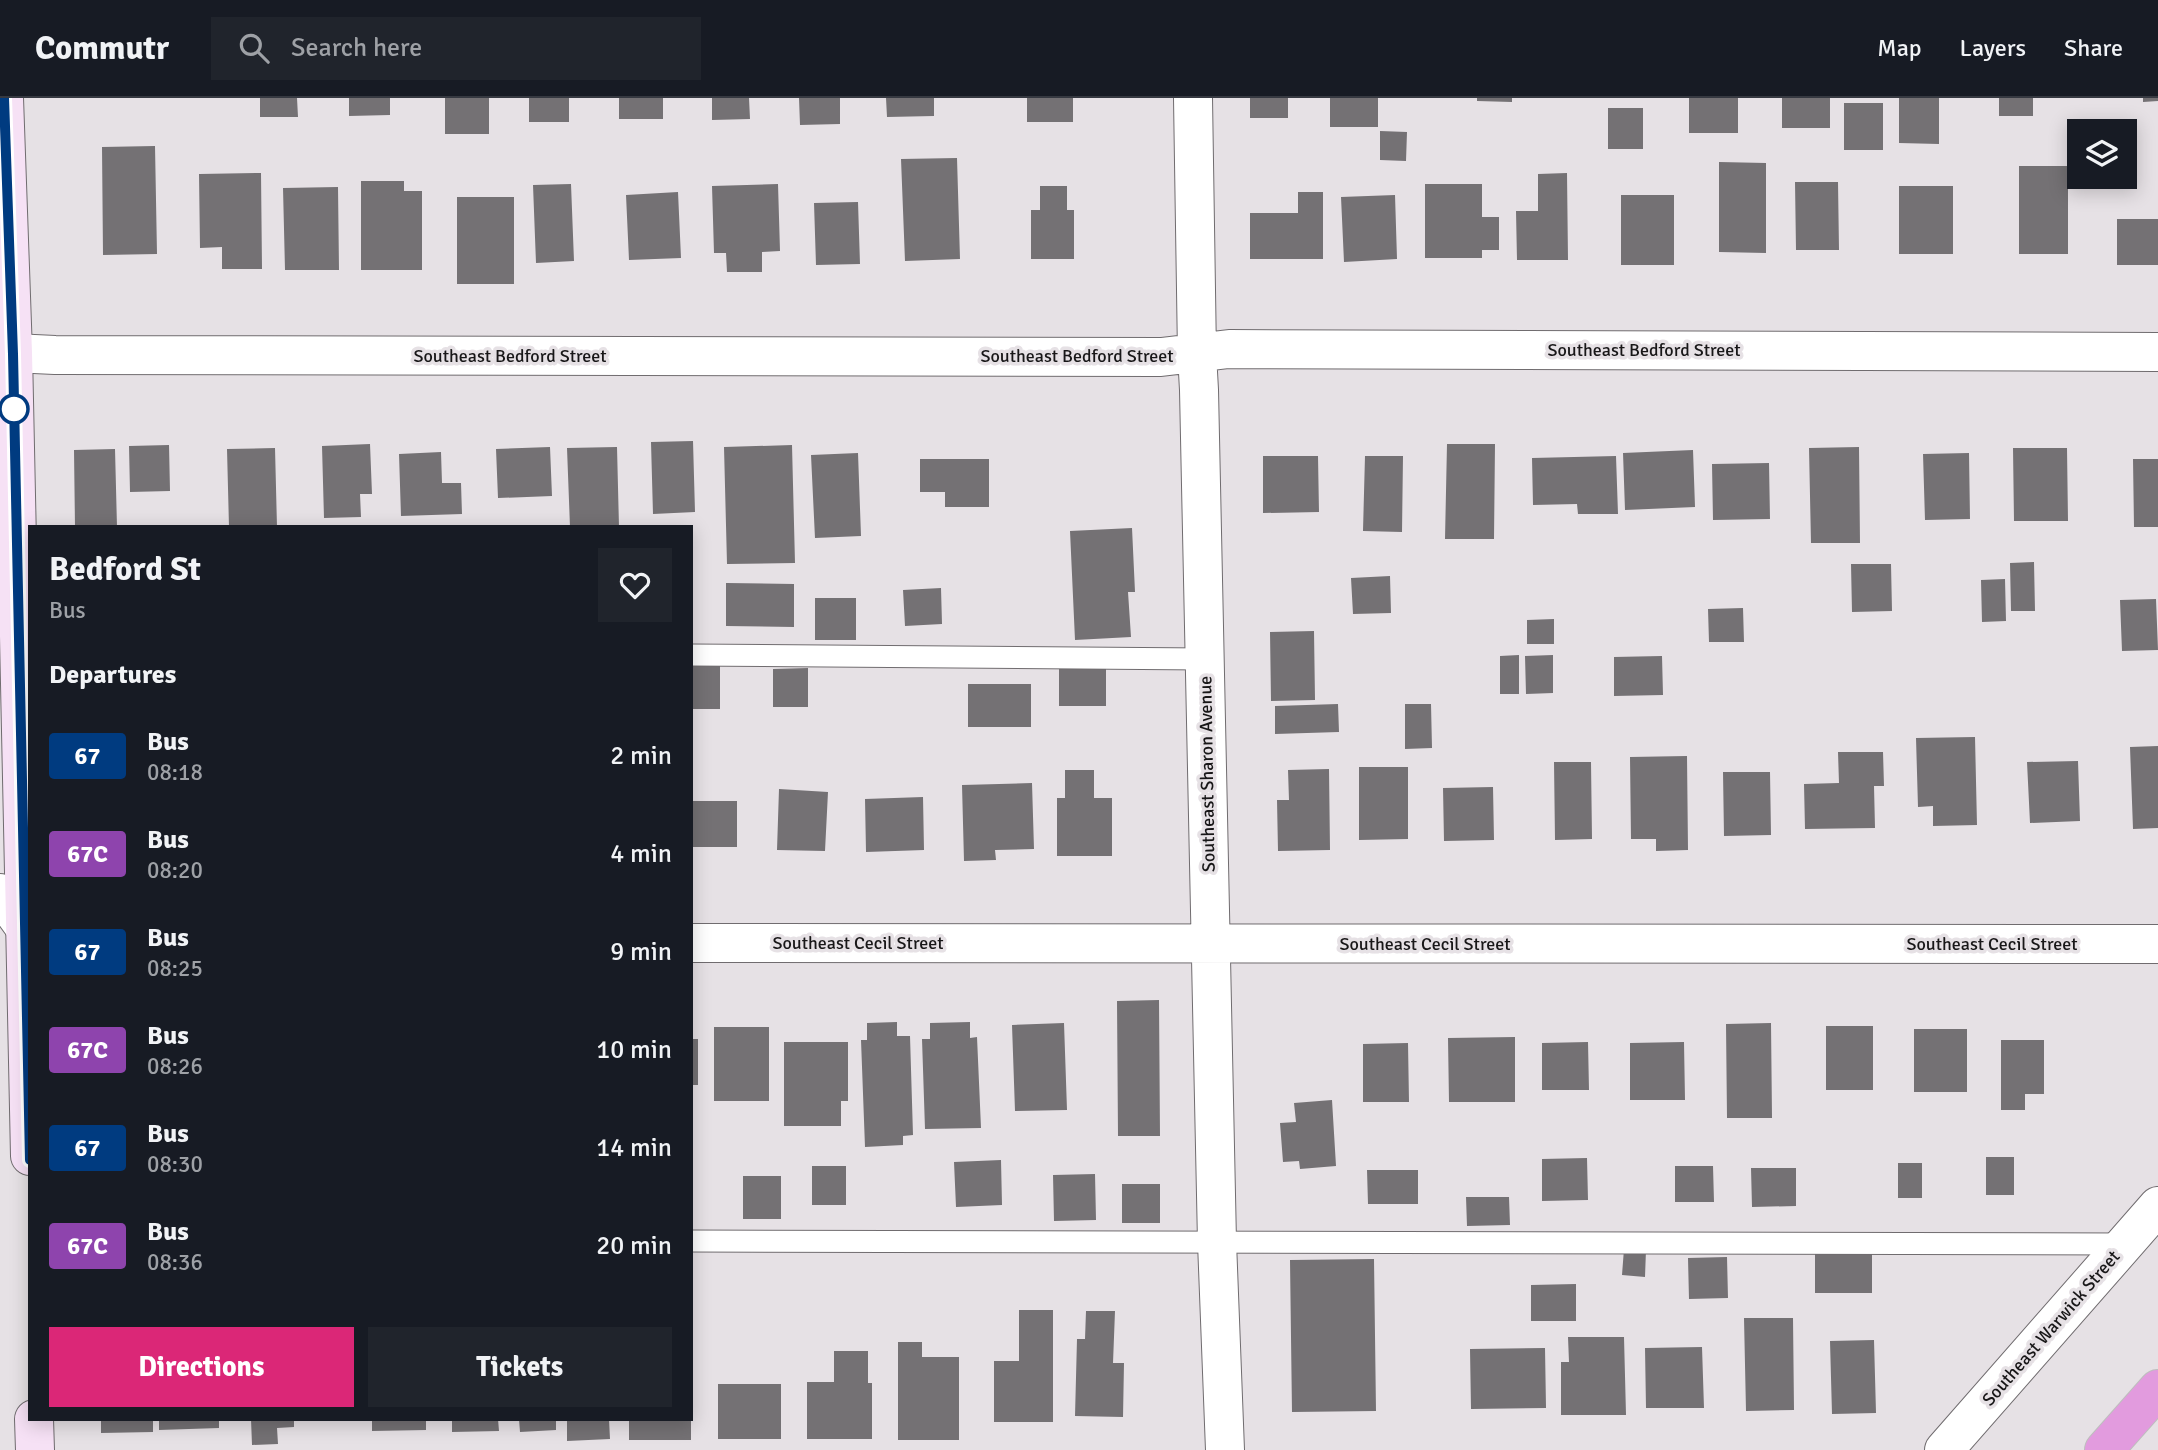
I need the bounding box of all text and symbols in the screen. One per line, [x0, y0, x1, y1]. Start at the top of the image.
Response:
search box [211, 17, 701, 80]
text: Commutr [35, 28, 169, 69]
icon: search [235, 29, 273, 67]
text: Search here [291, 32, 422, 64]
text: Map [1877, 33, 1922, 63]
text: Layers [1960, 33, 2026, 63]
text: Share [2064, 33, 2123, 63]
map controls [2067, 119, 2137, 189]
button: layers [2067, 119, 2137, 189]
street label: Southeast Bedford Street [1547, 339, 1741, 361]
street label: Southeast Bedford Street [413, 345, 607, 367]
street label: Southeast Bedford Street [980, 345, 1174, 367]
unlabelled marker [0, 394, 29, 424]
button: heart [598, 548, 672, 622]
text: Bedford St [49, 549, 201, 590]
text: Bus [49, 596, 86, 625]
text: Departures [49, 659, 176, 691]
street label: Southeast Sharon Avenue [1194, 676, 1220, 872]
text: Bus [147, 726, 189, 758]
text: 2 min [610, 740, 672, 772]
text: 67 [75, 741, 100, 771]
text: 08:18 [147, 758, 203, 787]
text: Bus [147, 824, 189, 856]
text: 4 min [610, 838, 672, 870]
text: 67C [67, 839, 108, 869]
text: 08:20 [147, 856, 203, 885]
text: Bus [147, 922, 189, 954]
street label: Southeast Cecil Street [772, 932, 944, 954]
street label: Southeast Cecil Street [1339, 933, 1511, 955]
street label: Southeast Cecil Street [1906, 933, 2078, 955]
text: 9 min [610, 936, 672, 968]
text: 67 [75, 937, 100, 967]
text: 08:25 [147, 954, 203, 983]
text: Bus [147, 1020, 189, 1052]
text: 10 min [596, 1034, 672, 1066]
text: 67C [67, 1035, 108, 1065]
text: 08:26 [147, 1052, 203, 1081]
text: Bus [147, 1118, 189, 1150]
text: 14 min [596, 1132, 672, 1164]
text: 67 [75, 1133, 100, 1163]
text: 08:30 [147, 1150, 203, 1179]
text: Bus [147, 1216, 189, 1248]
text: 20 min [596, 1230, 672, 1262]
text: 67C [67, 1231, 108, 1261]
street label: Southeast Warwick Street [1977, 1246, 2125, 1410]
text: 08:36 [147, 1248, 203, 1277]
button: Directions [49, 1327, 354, 1407]
button: Tickets [368, 1327, 672, 1407]

